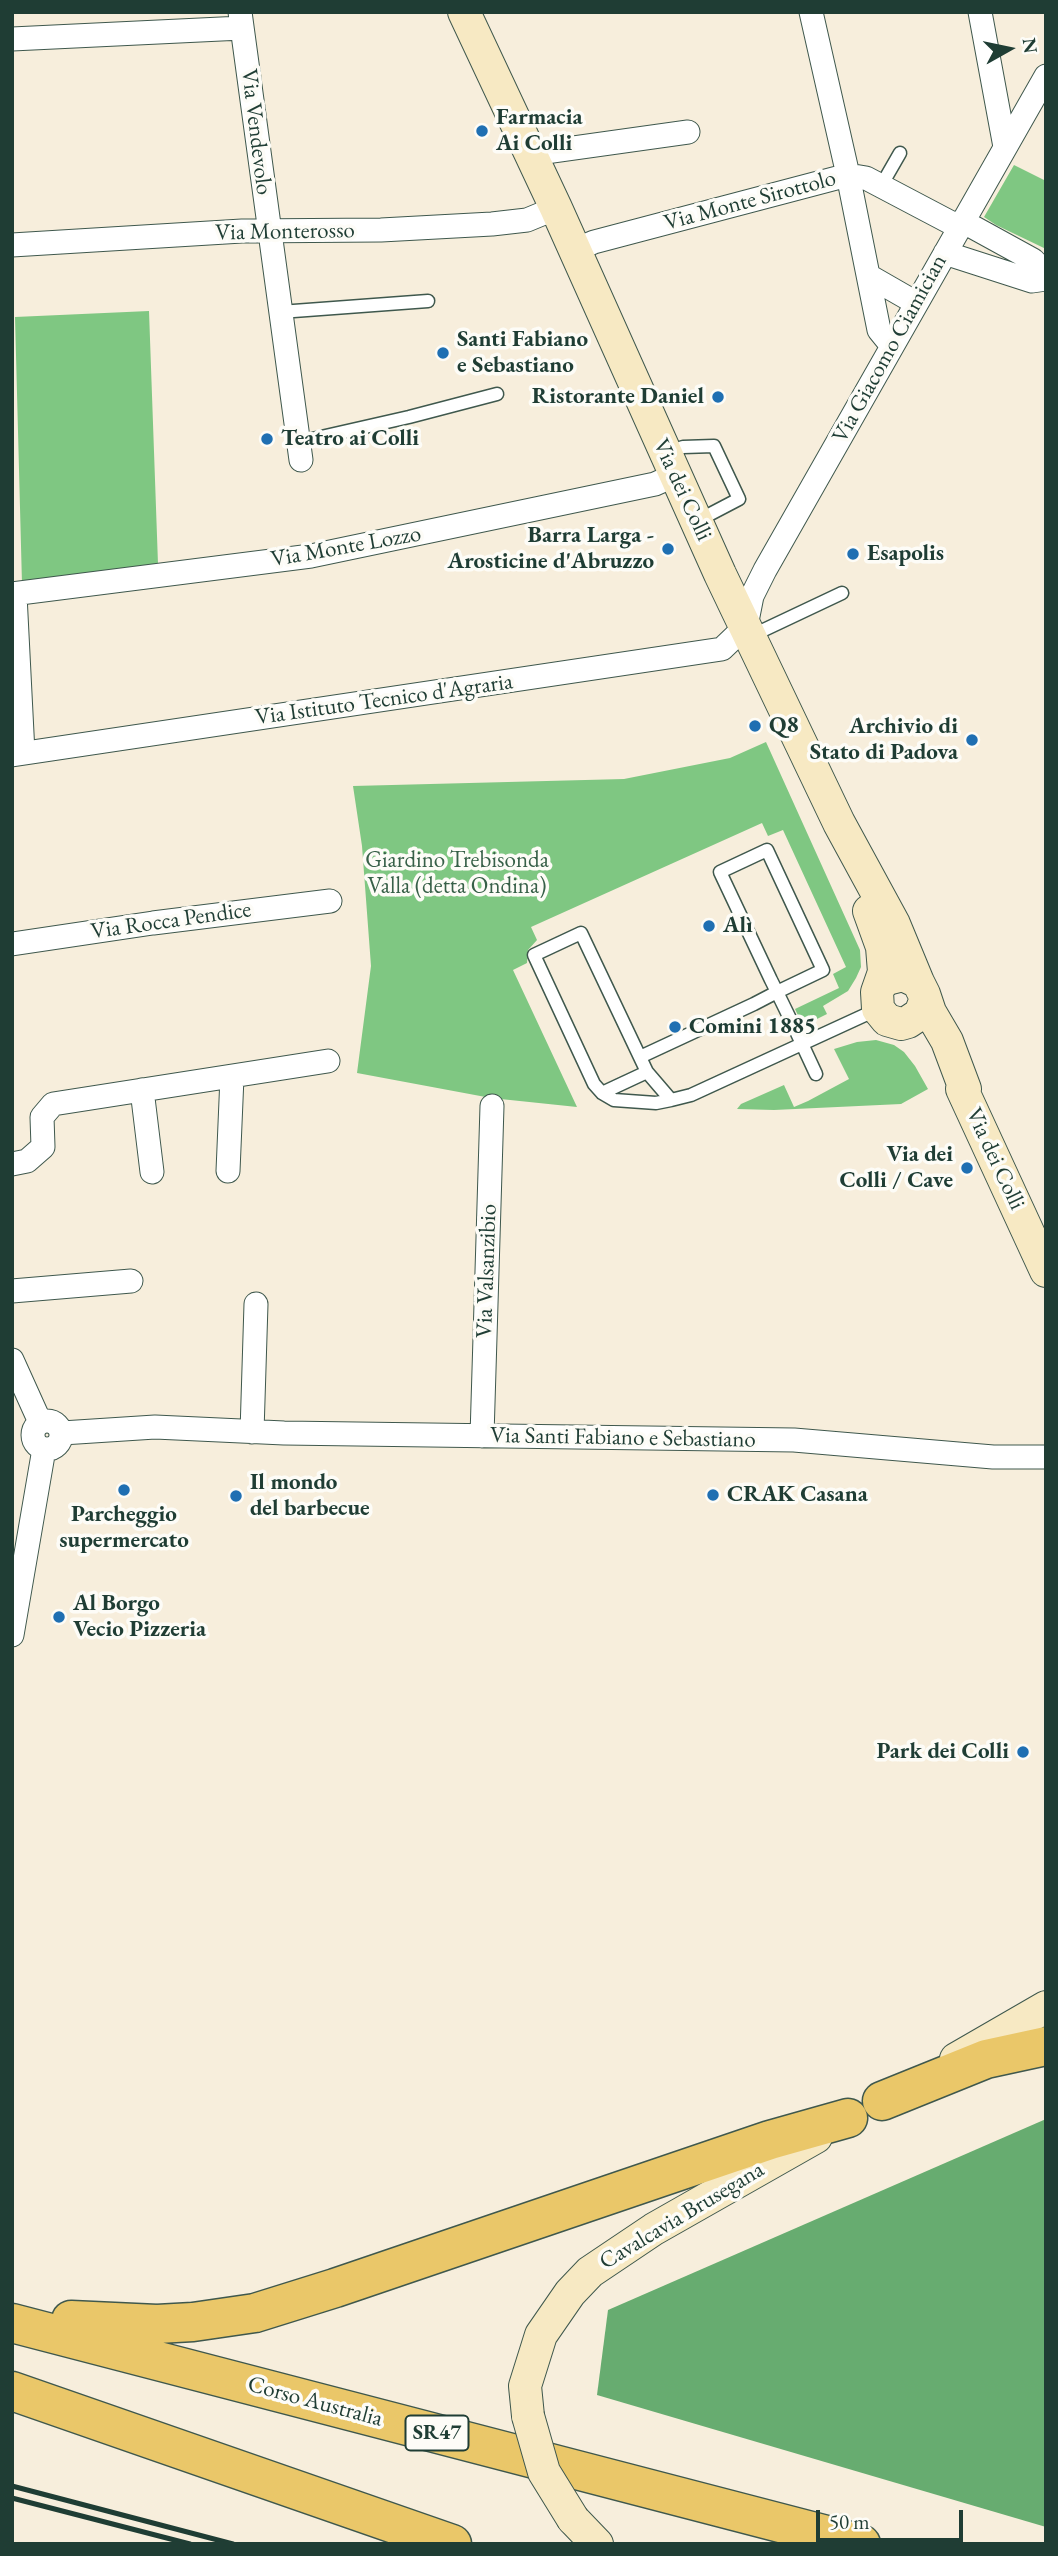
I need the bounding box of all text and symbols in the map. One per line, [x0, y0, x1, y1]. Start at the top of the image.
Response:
north arrow [974, 14, 1044, 84]
text: N [1017, 36, 1044, 55]
street label: Via Vendevolo [235, 67, 277, 197]
place label: Farmacia Ai Colli [496, 104, 583, 158]
marker: Farmacia Ai Colli [474, 123, 490, 139]
street label: Via Monte Sirottolo [661, 165, 839, 237]
street label: Via Monterosso [215, 217, 355, 247]
street label: Via Giacomo Ciamician [827, 250, 953, 448]
place label: Santi Fabiano e Sebastiano [457, 326, 588, 380]
marker: Santi Fabiano e Sebastiano [435, 345, 451, 361]
place label: Ristorante Daniel [532, 383, 704, 411]
marker: Ristorante Daniel [710, 389, 726, 405]
place label: Teatro ai Colli [281, 425, 419, 453]
marker: Teatro ai Colli [259, 431, 275, 447]
street label: Via dei Colli [646, 435, 718, 545]
street label: Via Monte Lozzo [269, 520, 423, 574]
place label: Barra Larga - Arosticine d'Abruzzo [448, 522, 654, 576]
place label: Esapolis [867, 540, 944, 568]
marker: Barra Larga - Arosticine d'Abruzzo [660, 541, 676, 557]
marker: Esapolis [845, 546, 861, 562]
street label: Via Istituto Tecnico d'Agraria [253, 668, 515, 732]
place label: Q8 [769, 712, 799, 740]
place label: Archivio di Stato di Padova [810, 713, 958, 767]
marker: Q8 [747, 718, 763, 734]
marker: Archivio di Stato di Padova [964, 732, 980, 748]
park label: Giardino Trebisonda Valla (detta Ondina) [365, 847, 549, 901]
street label: Via Rocca Pendice [89, 896, 253, 946]
place label: Alì [723, 912, 753, 940]
marker: Alì [701, 918, 717, 934]
place label: Comini 1885 [689, 1013, 816, 1041]
marker: Comini 1885 [667, 1019, 683, 1035]
street label: Via dei Colli [959, 1104, 1031, 1214]
place label: Via dei Colli / Cave [839, 1141, 953, 1195]
marker: Via dei Colli / Cave [959, 1160, 975, 1176]
street label: Via Valsanzibio [471, 1203, 503, 1339]
street label: Via Santi Fabiano e Sebastiano [490, 1422, 756, 1454]
place label: Il mondo del barbecue [250, 1469, 370, 1523]
place label: CRAK Casana [727, 1481, 868, 1509]
marker: Parcheggio supermercato [116, 1482, 132, 1498]
marker: CRAK Casana [705, 1487, 721, 1503]
marker: Il mondo del barbecue [228, 1488, 244, 1504]
place label: Parcheggio supermercato [59, 1501, 189, 1555]
place label: Al Borgo Vecio Pizzeria [73, 1590, 206, 1644]
marker: Al Borgo Vecio Pizzeria [51, 1609, 67, 1625]
place label: Park dei Colli [876, 1738, 1009, 1766]
marker: Park dei Colli [1015, 1744, 1031, 1760]
street label: Cavalcavia Brusegana [595, 2156, 769, 2276]
street label: Corso Australia [244, 2371, 386, 2433]
road number: SR47 [406, 2416, 468, 2450]
scale bar [820, 2496, 967, 2540]
text: 50 m [829, 2508, 870, 2535]

